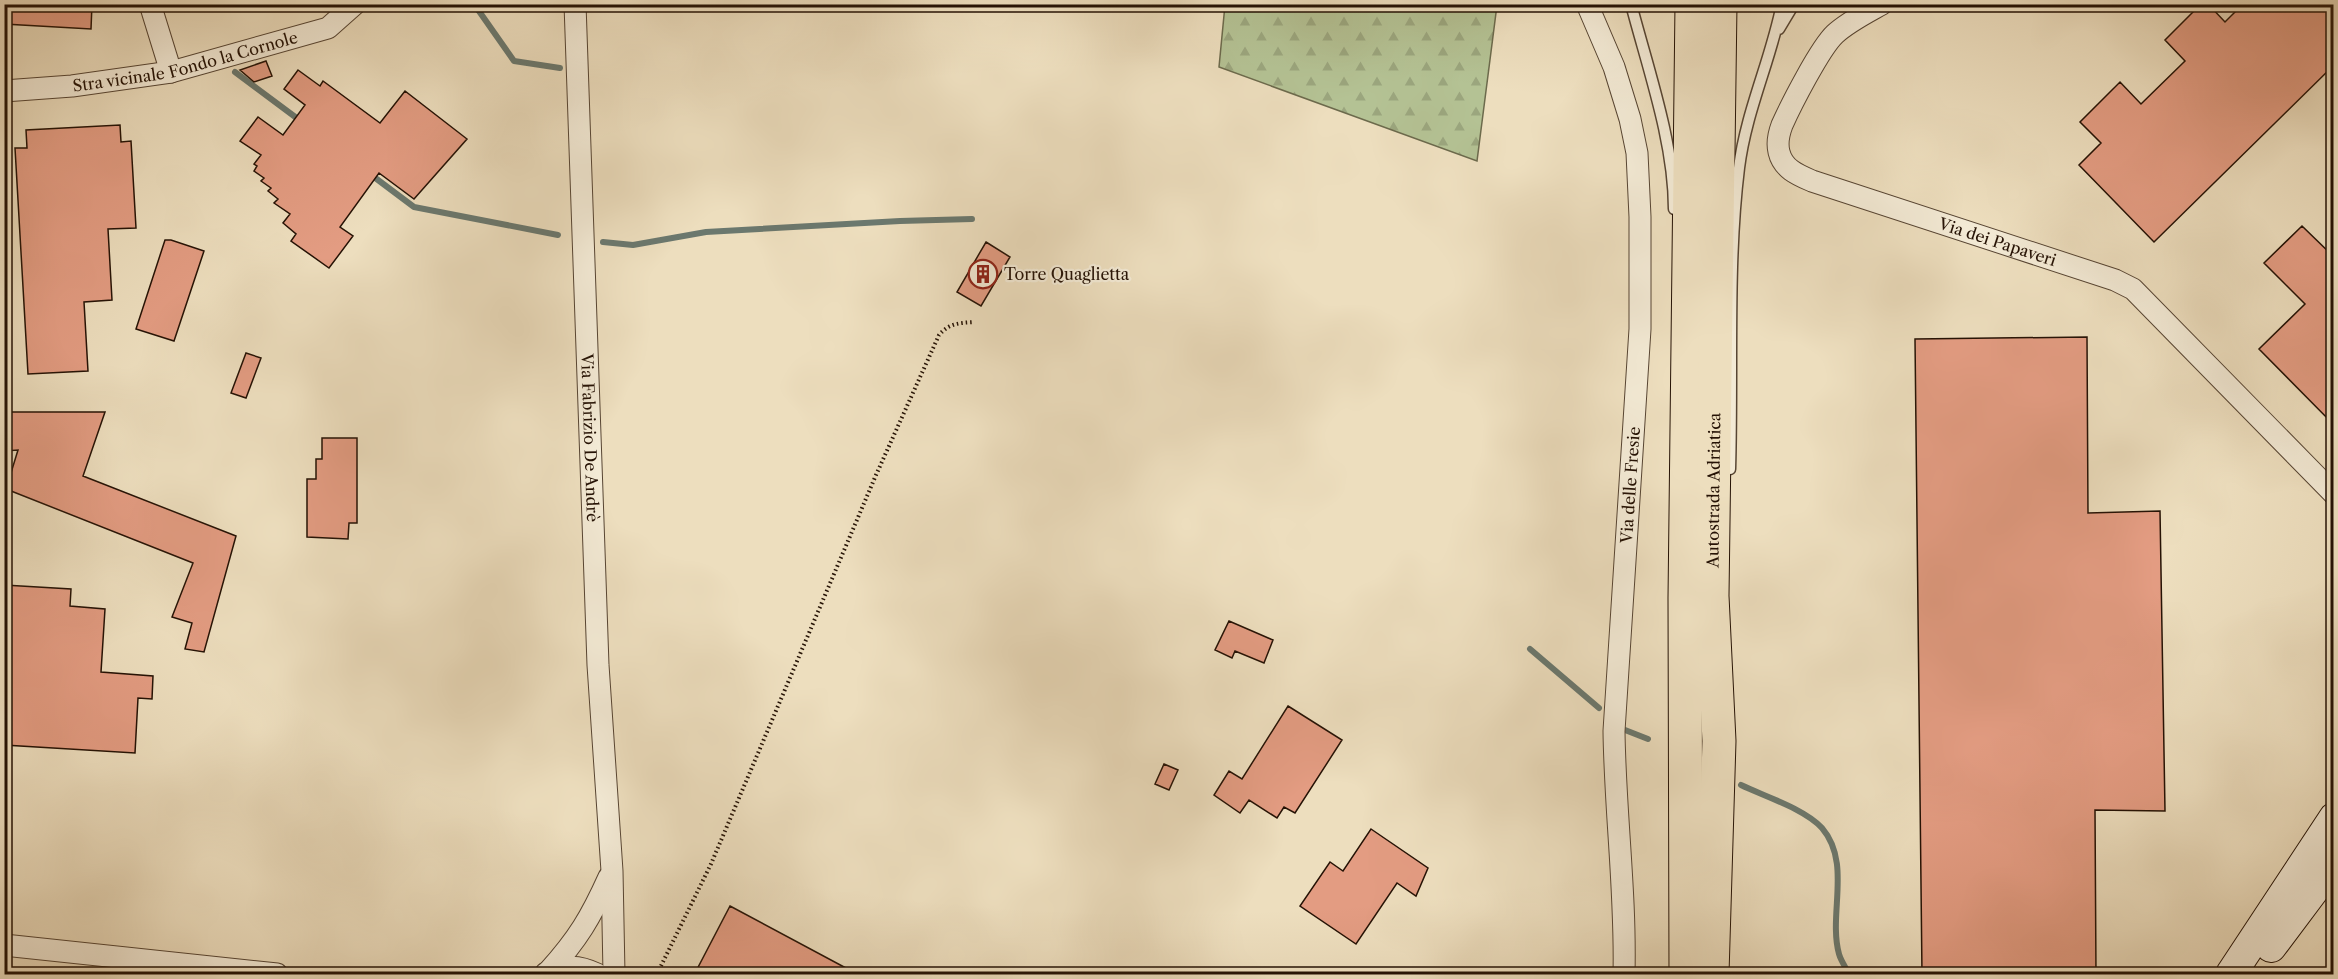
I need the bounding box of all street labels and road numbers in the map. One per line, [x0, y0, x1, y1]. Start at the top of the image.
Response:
street label: Stra vicinale Fondo la Cornole [71, 27, 300, 96]
street label: Via dei Papaveri [1935, 213, 2059, 270]
street label: Via Fabrizio De Andrè [577, 352, 603, 522]
street label: Autostrada Adriatica [1702, 412, 1724, 569]
street label: Via delle Fresie [1616, 426, 1644, 545]

